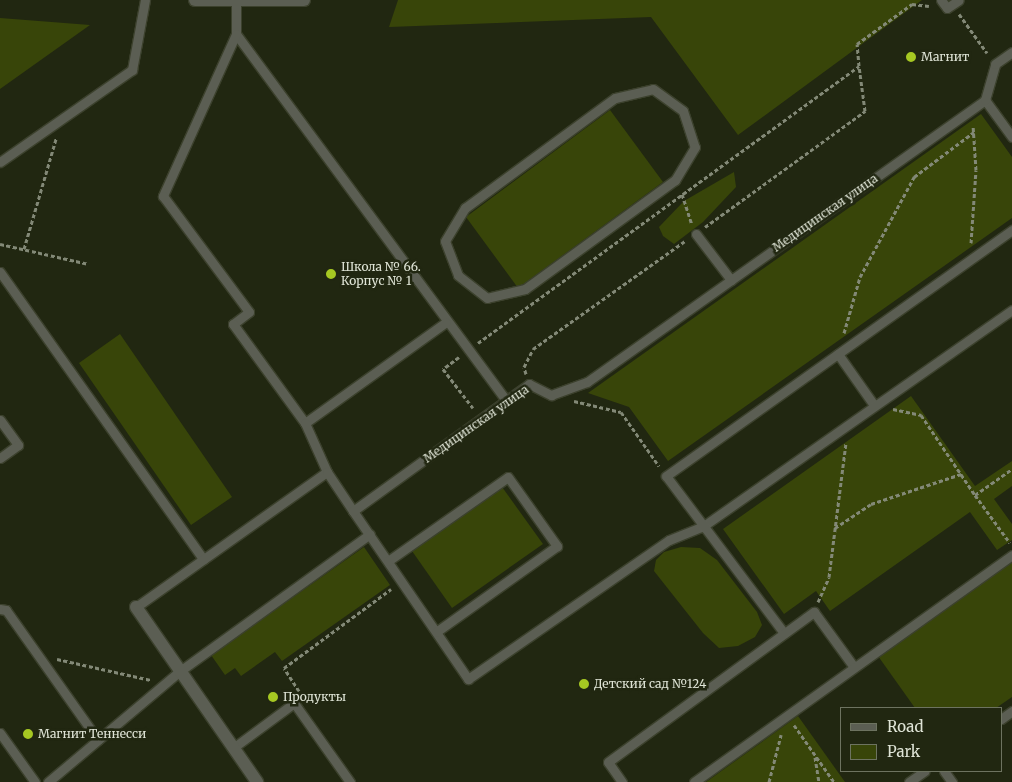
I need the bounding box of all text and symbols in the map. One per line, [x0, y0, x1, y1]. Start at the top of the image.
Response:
place label: Магнит [921, 50, 969, 64]
marker: Магнит [905, 51, 917, 63]
street label: Медицинская улица [770, 171, 880, 255]
place label: Школа № 66. Корпус № 1 [341, 260, 421, 288]
marker: Школа № 66. Корпус № 1 [325, 268, 337, 280]
street label: Медицинская улица [421, 382, 531, 466]
place label: Детский сад №124 [594, 677, 706, 691]
marker: Детский сад №124 [578, 678, 590, 690]
place label: Продукты [283, 690, 346, 704]
marker: Продукты [267, 691, 279, 703]
legend [840, 707, 1002, 772]
text: Road [887, 717, 923, 736]
place label: Магнит Теннесси [38, 727, 146, 741]
marker: Магнит Теннесси [22, 728, 34, 740]
text: Park [887, 742, 920, 761]

